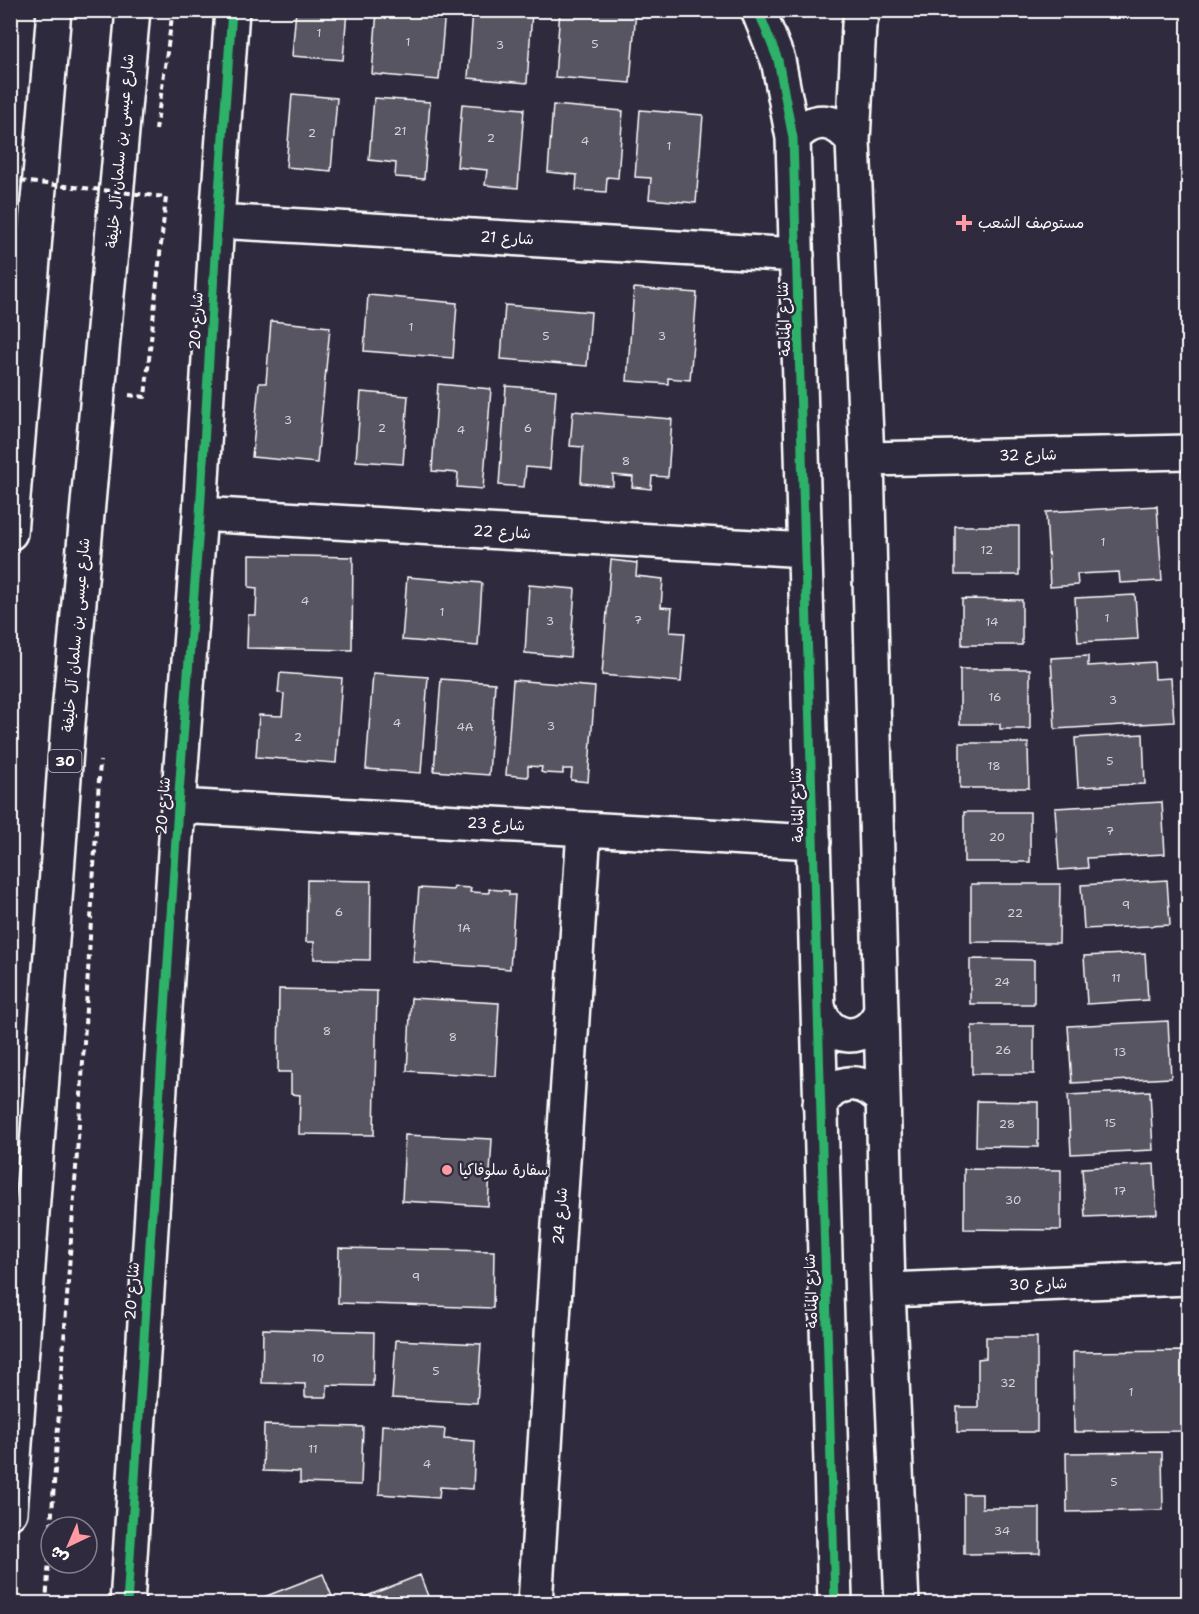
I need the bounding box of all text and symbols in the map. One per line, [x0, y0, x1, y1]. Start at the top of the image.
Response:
house number: 1 [316, 25, 322, 41]
house number: 1 [405, 34, 411, 50]
house number: 5 [591, 36, 599, 52]
house number: 3 [496, 37, 504, 53]
street label: شارع عيسى بن سلمان آل خليفة [102, 53, 138, 249]
house number: 21 [394, 123, 406, 139]
house number: 2 [308, 125, 316, 141]
house number: 2 [487, 130, 495, 146]
house number: 4 [581, 133, 589, 149]
house number: 1 [666, 138, 672, 154]
place label: مستوصف الشعب [978, 213, 1084, 233]
marker: مستوصف الشعب [955, 214, 973, 232]
street label: شارع 21 [480, 227, 534, 249]
street label: شارع المنامة [773, 281, 795, 357]
street label: شارع 20 [184, 291, 208, 351]
house number: 1 [408, 319, 414, 335]
house number: 5 [542, 328, 550, 344]
house number: 3 [658, 328, 666, 344]
house number: 3 [284, 412, 292, 428]
house number: 2 [378, 420, 386, 436]
house number: 6 [524, 420, 532, 436]
house number: 4 [457, 422, 465, 438]
street label: شارع 32 [999, 444, 1057, 466]
house number: 8 [622, 453, 630, 469]
street label: شارع 22 [473, 521, 531, 543]
house number: 1 [1100, 534, 1106, 550]
street label: شارع عيسى بن سلمان آل خليفة [58, 537, 94, 733]
house number: 12 [981, 542, 993, 558]
house number: 4 [301, 593, 309, 609]
house number: 1 [439, 604, 445, 620]
house number: 1 [1104, 610, 1110, 626]
house number: 7 [634, 612, 642, 628]
house number: 3 [546, 613, 554, 629]
house number: 14 [986, 614, 998, 630]
house number: 16 [988, 689, 1002, 705]
house number: 3 [1109, 692, 1117, 708]
house number: 4 [393, 715, 401, 731]
house number: 3 [547, 718, 555, 734]
house number: 4A [456, 719, 474, 735]
house number: 2 [294, 729, 302, 745]
road number: 30 [48, 750, 82, 772]
house number: 5 [1106, 753, 1114, 769]
house number: 18 [987, 758, 1001, 774]
street label: شارع المنامة [786, 767, 808, 843]
street label: شارع 20 [151, 776, 175, 836]
street label: شارع 23 [467, 813, 525, 835]
house number: 7 [1106, 823, 1114, 839]
house number: 20 [989, 829, 1005, 845]
house number: 9 [1122, 897, 1130, 913]
house number: 6 [335, 904, 343, 920]
house number: 22 [1007, 905, 1023, 921]
house number: 1A [457, 920, 471, 936]
house number: 11 [1111, 970, 1121, 986]
house number: 24 [994, 974, 1010, 990]
house number: 8 [323, 1023, 331, 1039]
house number: 8 [449, 1029, 457, 1045]
house number: 26 [995, 1042, 1011, 1058]
house number: 13 [1114, 1044, 1126, 1060]
house number: 15 [1104, 1115, 1116, 1131]
house number: 28 [999, 1116, 1015, 1132]
place label: سفارة سلوفاكيا [459, 1160, 548, 1180]
marker: سفارة سلوفاكيا [440, 1163, 454, 1177]
house number: 17 [1114, 1183, 1126, 1199]
street label: شارع 24 [548, 1187, 572, 1245]
house number: 30 [1005, 1192, 1021, 1208]
street label: شارع المنامة [800, 1253, 822, 1329]
street label: شارع 20 [120, 1261, 144, 1321]
house number: 9 [412, 1269, 420, 1285]
street label: شارع 30 [1009, 1273, 1067, 1295]
house number: 10 [311, 1350, 325, 1366]
house number: 5 [432, 1363, 440, 1379]
house number: 32 [1000, 1375, 1016, 1391]
house number: 1 [1128, 1384, 1134, 1400]
house number: 11 [308, 1441, 318, 1457]
house number: 4 [423, 1456, 431, 1472]
house number: 5 [1110, 1474, 1118, 1490]
north arrow [39, 1515, 99, 1575]
house number: 34 [994, 1523, 1010, 1539]
text: ش [45, 1542, 73, 1569]

